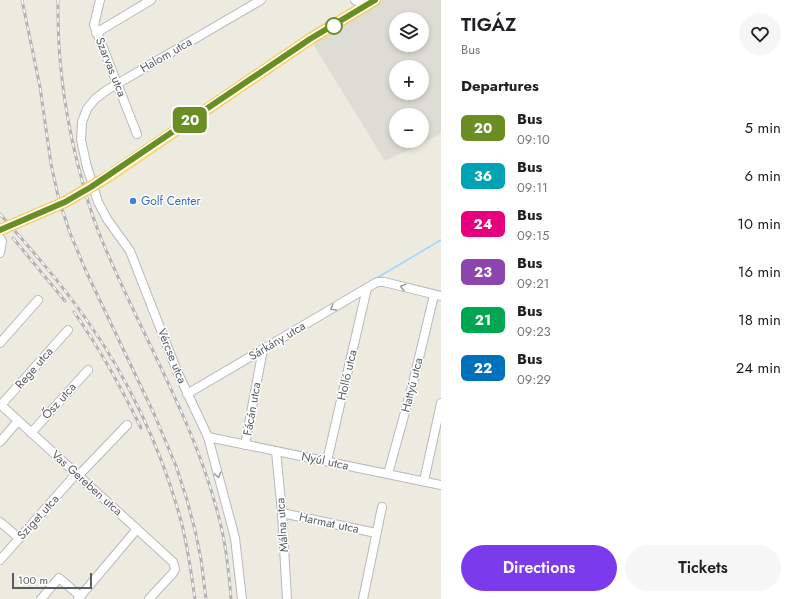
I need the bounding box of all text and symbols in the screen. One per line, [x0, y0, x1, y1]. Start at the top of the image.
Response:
text: TIGÁZ [461, 11, 516, 38]
map controls [389, 12, 429, 148]
button: layers [389, 12, 429, 52]
button: heart [739, 13, 781, 55]
unlabelled marker [325, 17, 343, 35]
street label: Halom utca [137, 33, 196, 77]
street label: Szarvas utca [91, 35, 131, 100]
text: Bus [461, 40, 480, 59]
button: + [389, 60, 429, 100]
text: Departures [461, 75, 539, 97]
line badge: 20 [172, 107, 208, 133]
button: − [389, 108, 429, 148]
text: Bus [517, 108, 542, 130]
text: 20 [181, 110, 199, 130]
text: 5 min [745, 117, 781, 139]
text: 20 [474, 118, 492, 138]
text: 09:10 [517, 130, 550, 149]
text: Bus [517, 156, 542, 178]
text: 6 min [744, 165, 781, 187]
text: 36 [474, 166, 492, 186]
text: 09:11 [517, 178, 548, 197]
place label: Golf Center [141, 192, 201, 210]
marker: Golf Center [128, 196, 138, 206]
text: Bus [517, 204, 542, 226]
text: 10 min [737, 213, 781, 235]
text: 24 [474, 214, 492, 234]
text: 09:15 [517, 226, 549, 245]
text: Bus [517, 252, 542, 274]
text: 16 min [738, 261, 781, 283]
text: 23 [474, 262, 492, 282]
text: 09:21 [517, 274, 549, 293]
one-way arrow [400, 283, 407, 292]
text: Bus [517, 300, 542, 322]
one-way arrow [330, 303, 337, 310]
text: 18 min [738, 309, 781, 331]
text: 21 [475, 310, 491, 330]
street label: Sárkány utca [245, 317, 309, 365]
text: 09:23 [517, 322, 551, 341]
street label: Vércse utca [153, 326, 191, 387]
street label: Rege utca [11, 343, 57, 393]
street label: Holló utca [332, 348, 362, 402]
text: Bus [517, 348, 542, 370]
street label: Hattyú utca [396, 355, 428, 414]
text: 24 min [736, 357, 781, 379]
text: 22 [474, 358, 492, 378]
text: 09:29 [517, 370, 551, 389]
street label: Ősz utca [38, 378, 81, 423]
street label: Fácán utca [238, 381, 266, 437]
street label: Vas Gereben utca [47, 446, 127, 520]
street label: Nyúl utca [300, 447, 351, 475]
one-way arrow [214, 472, 222, 478]
street label: Sziget utca [13, 490, 63, 544]
street label: Málna utca [271, 497, 293, 553]
street label: Harmat utca [297, 508, 361, 538]
button: Directions [461, 545, 617, 591]
button: Tickets [625, 545, 781, 591]
scale bar [12, 571, 92, 590]
text: 100 m [18, 572, 48, 588]

